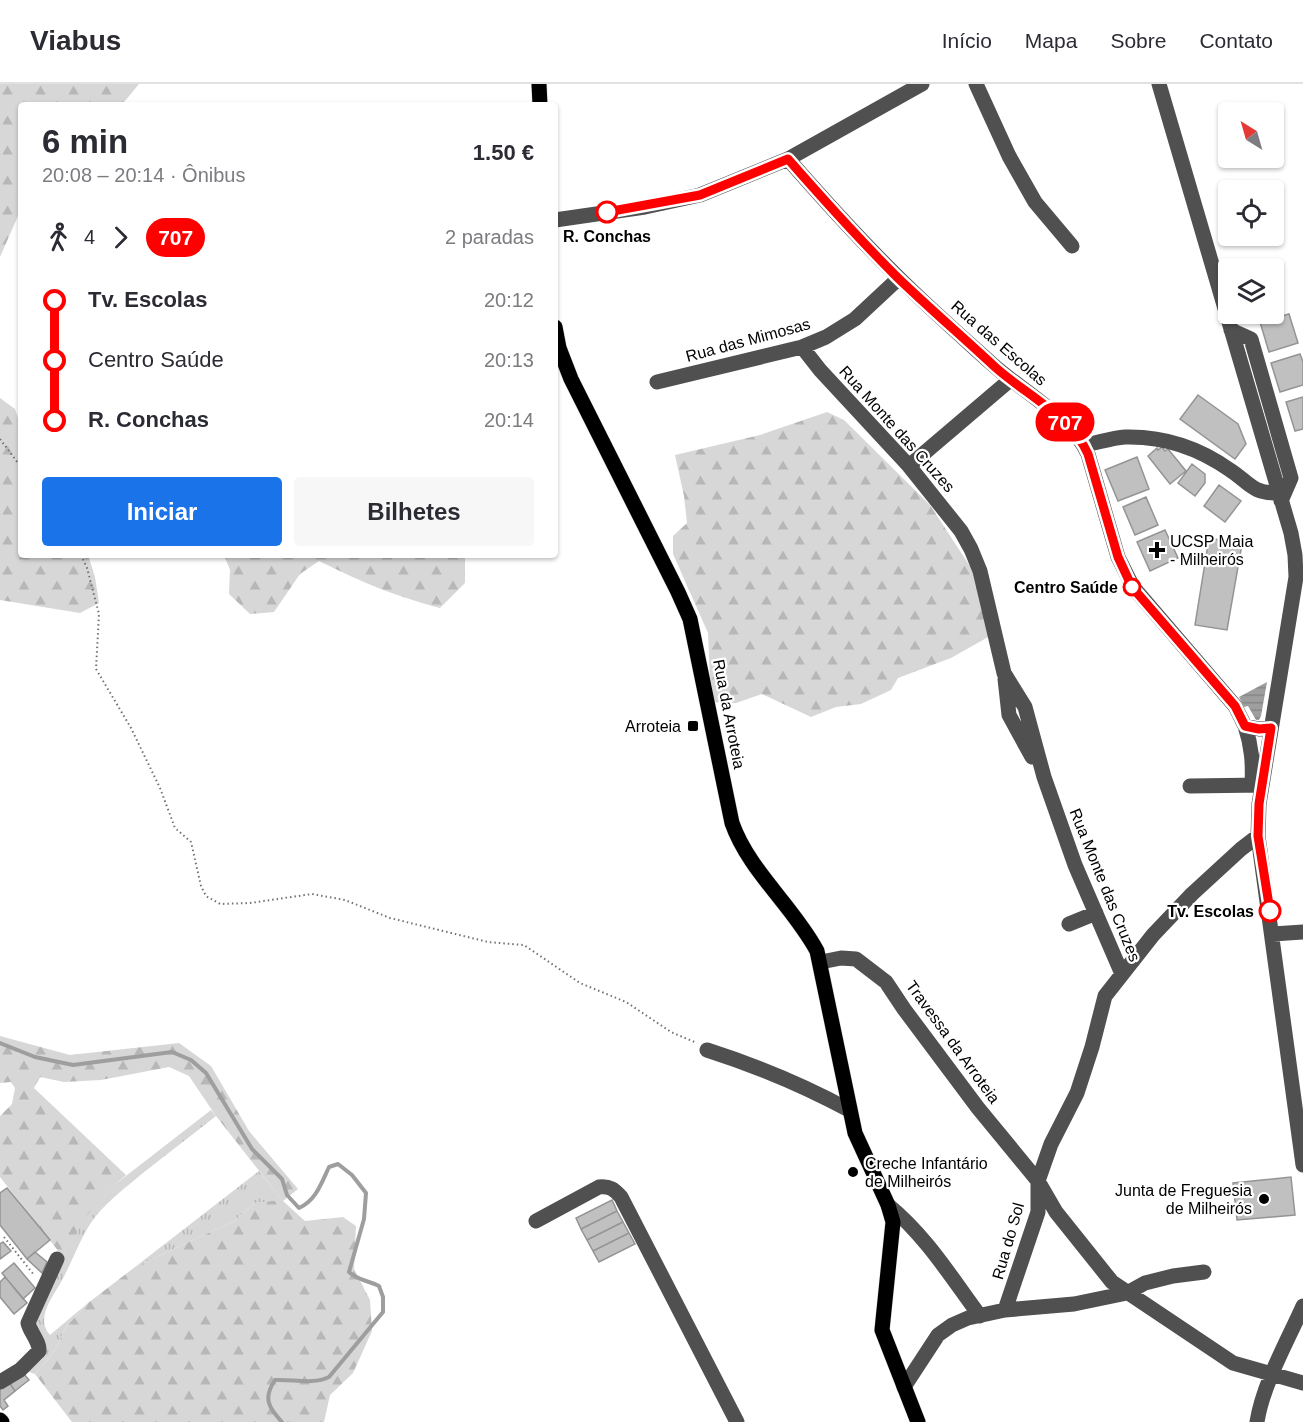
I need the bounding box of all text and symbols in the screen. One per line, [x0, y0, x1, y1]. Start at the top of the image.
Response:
text: Viabus [30, 25, 121, 56]
text: Início [942, 29, 992, 52]
text: Mapa [1025, 29, 1077, 52]
text: Sobre [1110, 29, 1166, 52]
text: Contato [1199, 29, 1273, 52]
north arrow [1218, 102, 1284, 168]
map controls [1218, 102, 1284, 324]
text: 6 min [42, 123, 128, 160]
text: 1.50 € [473, 140, 534, 165]
text: 20:08 – 20:14 · Ônibus [42, 164, 245, 186]
button: locate [1218, 180, 1284, 246]
marker: R. Conchas [596, 201, 618, 223]
icon: walk [42, 221, 75, 254]
icon: forward [104, 221, 137, 254]
text: 4 [84, 226, 95, 248]
text: 707 [158, 226, 193, 249]
text: 2 paradas [445, 226, 534, 248]
place label: R. Conchas [563, 228, 651, 245]
button: layers [1218, 258, 1284, 324]
text: Tv. Escolas [88, 287, 207, 312]
text: 20:12 [484, 289, 534, 311]
street label: Rua das Escolas [948, 297, 1050, 389]
street label: Rua das Mimosas [684, 315, 812, 365]
text: Centro Saúde [88, 347, 224, 372]
text: 20:13 [484, 349, 534, 371]
street label: Rua Monte das Cruzes [836, 363, 958, 495]
line badge: 707 [1030, 402, 1100, 442]
text: R. Conchas [88, 407, 209, 432]
text: 20:14 [484, 409, 534, 431]
text: 707 [1047, 411, 1083, 434]
button: Iniciar [42, 477, 282, 546]
button: Bilhetes [294, 477, 534, 546]
place label: UCSP Maia - Milheirós [1170, 533, 1253, 568]
marker: UCSP Maia - Milheirós [1148, 541, 1166, 559]
marker: Centro Saúde [1123, 578, 1141, 596]
place label: Centro Saúde [1014, 579, 1118, 596]
street label: Rua da Arroteia [710, 658, 748, 770]
place label: Arroteia [625, 718, 681, 735]
marker: Arroteia [686, 719, 700, 733]
street label: Rua Monte das Cruzes [1066, 806, 1144, 964]
marker: Tv. Escolas [1259, 900, 1281, 922]
place label: Tv. Escolas [1167, 903, 1254, 920]
street label: Travessa da Arroteia [903, 978, 1003, 1107]
place label: Creche Infantário de Milheirós [865, 1155, 988, 1190]
marker: Creche Infantário de Milheirós [846, 1165, 860, 1179]
place label: Junta de Freguesia de Milheirós [1115, 1182, 1252, 1217]
marker: Junta de Freguesia de Milheirós [1257, 1192, 1271, 1206]
street label: Rua do Sol [989, 1201, 1027, 1281]

